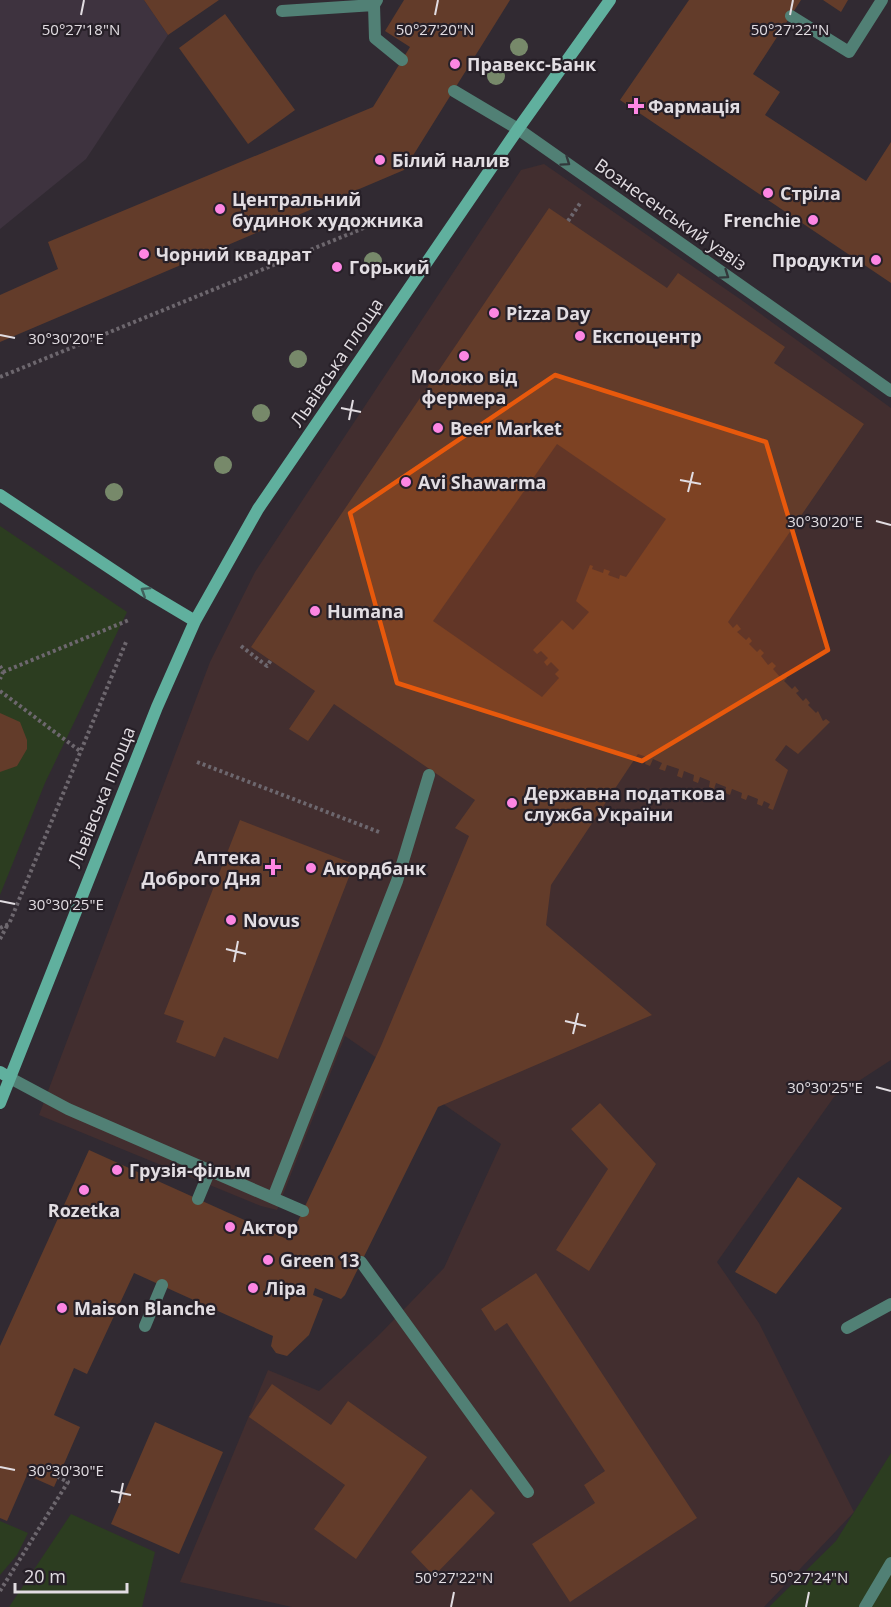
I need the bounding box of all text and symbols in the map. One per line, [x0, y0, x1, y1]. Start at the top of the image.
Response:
text: 50°27'18"N [42, 19, 120, 39]
text: 50°27'20"N [396, 19, 474, 39]
text: 50°27'22"N [751, 19, 829, 39]
place label: Правекс-Банк [467, 52, 597, 76]
marker: Правекс-Банк [448, 57, 462, 71]
place label: Фармація [648, 94, 740, 118]
marker: Фармація [629, 99, 643, 113]
place label: Білий налив [392, 148, 510, 172]
street label: Вознесенський узвіз [590, 152, 752, 276]
marker: Білий налив [373, 153, 387, 167]
one-way arrow [559, 155, 570, 166]
place label: Стріла [780, 181, 841, 205]
marker: Стріла [761, 186, 775, 200]
place label: Центральний будинок художника [232, 187, 424, 232]
marker: Центральний будинок художника [213, 202, 227, 216]
place label: Frenchie [723, 208, 801, 232]
marker: Frenchie [806, 213, 820, 227]
place label: Чорний квадрат [156, 242, 312, 266]
marker: Чорний квадрат [137, 247, 151, 261]
place label: Продукти [772, 248, 864, 272]
marker: Продукти [869, 253, 883, 267]
place label: Горький [349, 255, 430, 279]
marker: Горький [330, 260, 344, 274]
one-way arrow [719, 268, 730, 279]
street label: Львівська площа [284, 293, 388, 431]
place label: Pizza Day [506, 301, 591, 325]
marker: Pizza Day [487, 306, 501, 320]
place label: Експоцентр [592, 324, 702, 348]
text: 30°30'20"E [28, 328, 104, 348]
marker: Експоцентр [573, 329, 587, 343]
marker: Молоко від фермера [457, 349, 471, 363]
place label: Молоко від фермера [411, 364, 517, 409]
place label: Beer Market [450, 416, 562, 440]
marker: Beer Market [431, 421, 445, 435]
place label: Avi Shawarma [418, 470, 546, 494]
marker: Avi Shawarma [399, 475, 413, 489]
text: 30°30'20"E [787, 511, 863, 531]
one-way arrow [141, 587, 152, 598]
place label: Humana [327, 599, 404, 623]
marker: Humana [308, 604, 322, 618]
street label: Львівська площа [62, 723, 140, 871]
place label: Державна податкова служба України [524, 781, 725, 826]
marker: Державна податкова служба України [505, 796, 519, 810]
place label: Аптека Доброго Дня [142, 845, 261, 890]
place label: Акордбанк [323, 856, 427, 880]
marker: Аптека Доброго Дня [266, 860, 280, 874]
marker: Акордбанк [304, 861, 318, 875]
text: 30°30'25"E [28, 894, 104, 914]
place label: Novus [243, 908, 300, 932]
marker: Novus [224, 913, 238, 927]
text: 30°30'25"E [787, 1077, 863, 1097]
place label: Грузія-фільм [129, 1158, 251, 1182]
marker: Грузія-фільм [110, 1163, 124, 1177]
marker: Rozetka [77, 1183, 91, 1197]
place label: Rozetka [48, 1198, 120, 1222]
place label: Актор [242, 1215, 298, 1239]
marker: Актор [223, 1220, 237, 1234]
place label: Green 13 [280, 1248, 360, 1272]
marker: Green 13 [261, 1253, 275, 1267]
place label: Ліра [265, 1276, 306, 1300]
marker: Ліра [246, 1281, 260, 1295]
place label: Maison Blanche [74, 1296, 216, 1320]
marker: Maison Blanche [55, 1301, 69, 1315]
text: 30°30'30"E [28, 1460, 104, 1480]
scale bar [15, 1556, 128, 1594]
text: 20 m [24, 1564, 66, 1588]
text: 50°27'22"N [415, 1567, 493, 1587]
text: 50°27'24"N [770, 1567, 848, 1587]

